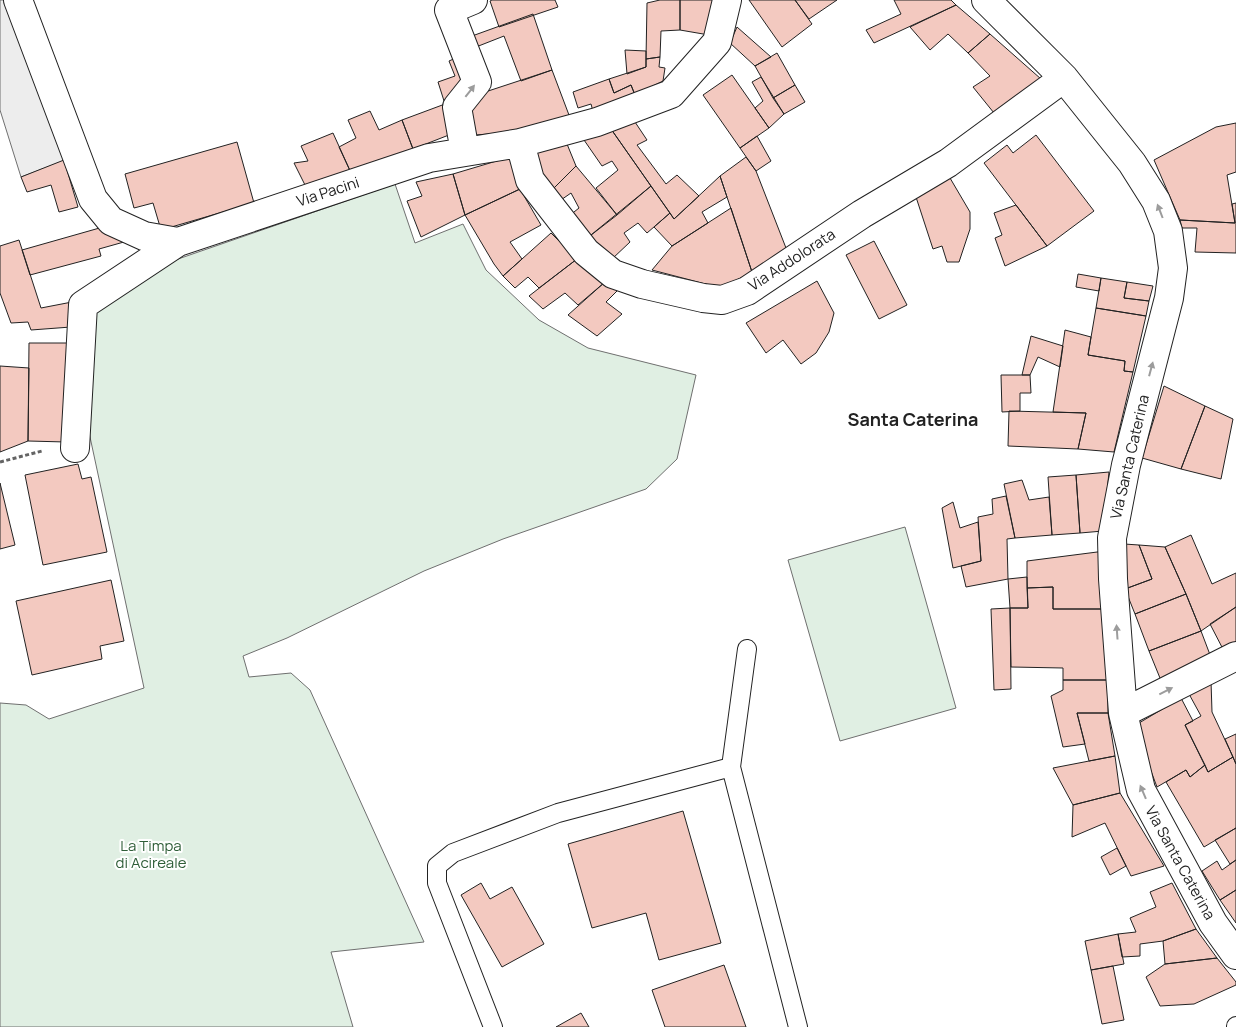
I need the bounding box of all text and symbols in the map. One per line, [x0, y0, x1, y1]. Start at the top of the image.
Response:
one-way arrow [464, 85, 475, 98]
street label: Via Pacini [294, 172, 362, 211]
one-way arrow [1156, 203, 1164, 218]
street label: Via Addolorata [744, 224, 839, 296]
one-way arrow [1147, 362, 1155, 377]
street label: Via Santa Caterina [1105, 393, 1154, 521]
district label: Santa Caterina [848, 407, 978, 431]
one-way arrow [1112, 624, 1120, 640]
one-way arrow [1159, 687, 1173, 695]
one-way arrow [1138, 785, 1146, 799]
street label: Via Santa Caterina [1140, 802, 1220, 923]
park label: La Timpa di Acireale [116, 835, 187, 873]

